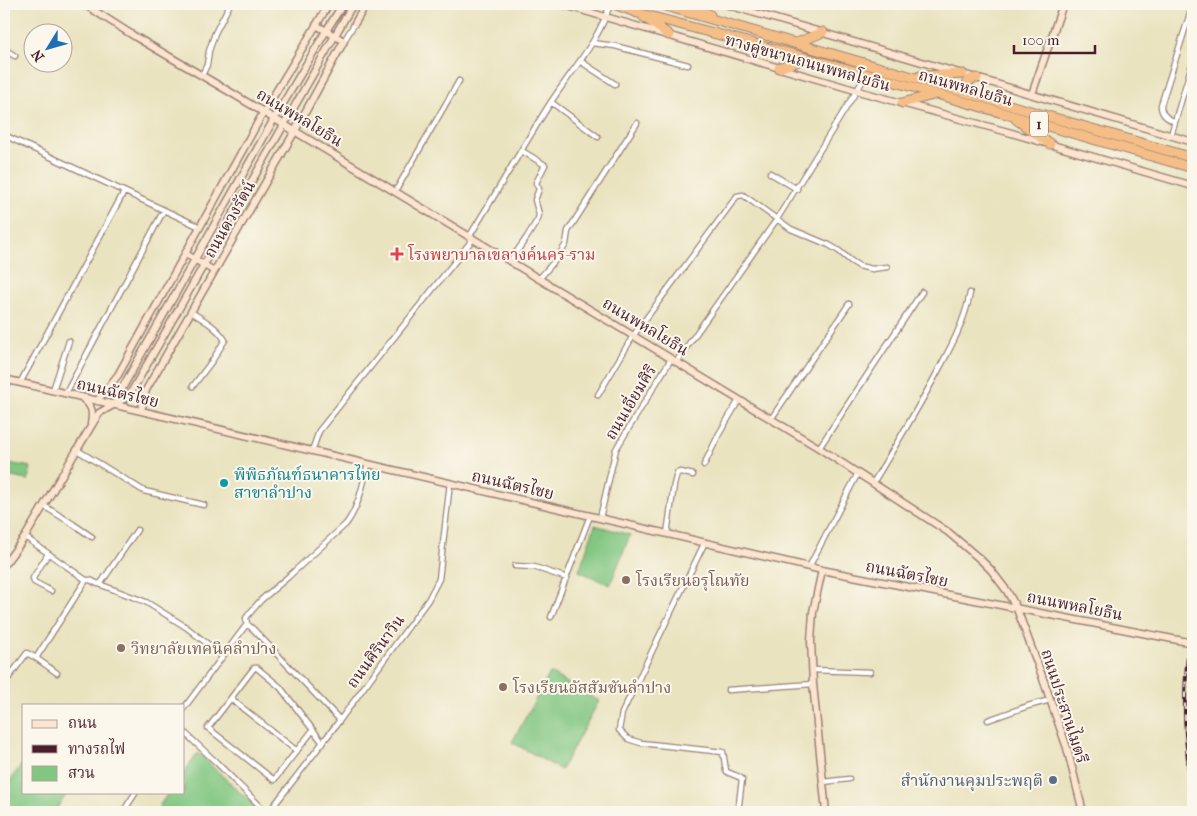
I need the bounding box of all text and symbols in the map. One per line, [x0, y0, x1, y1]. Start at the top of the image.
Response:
north arrow [22, 22, 72, 72]
scale bar [1014, 22, 1096, 54]
street label: ทางคู่ขนานถนนพหลโยธิน [723, 29, 893, 96]
text: 100 m [1022, 31, 1060, 49]
text: N [28, 46, 48, 65]
street label: ถนนพหลโยธิน [916, 64, 1016, 110]
street label: ถนนพหลโยธิน [253, 83, 347, 151]
road number: 1 [1030, 112, 1048, 136]
street label: ถนนดวงรัตน์ [200, 177, 259, 261]
place label: โรงพยาบาลเขลางค์นคร-ราม [407, 244, 596, 264]
marker: โรงพยาบาลเขลางค์นคร-ราม [390, 247, 404, 261]
street label: ถนนพหลโยธิน [599, 292, 693, 360]
street label: ถนนเอี่ยมศิริ [599, 360, 660, 443]
street label: ถนนฉัตรไชย [75, 373, 161, 411]
place label: พิพิธภัณฑ์ธนาคารไทย สาขาลำปาง [234, 464, 381, 502]
street label: ถนนฉัตรไชย [470, 465, 556, 503]
marker: พิพิธภัณฑ์ธนาคารไทย สาขาลำปาง [218, 477, 230, 489]
street label: ถนนฉัตรไชย [864, 555, 950, 591]
place label: โรงเรียนอรุโณทัย [635, 570, 750, 592]
marker: โรงเรียนอรุโณทัย [620, 574, 632, 586]
street label: ถนนพหลโยธิน [1025, 586, 1125, 624]
street label: ถนนศิรินาวิน [342, 611, 408, 692]
place label: วิทยาลัยเทคนิคลำปาง [131, 639, 276, 658]
marker: วิทยาลัยเทคนิคลำปาง [115, 642, 127, 654]
street label: ถนนประสานไมตรี [1037, 646, 1093, 766]
place label: โรงเรียนอัสสัมชันลำปาง [512, 677, 671, 697]
marker: โรงเรียนอัสสัมชันลำปาง [497, 681, 509, 693]
legend [22, 704, 185, 794]
text: ถนน [68, 714, 97, 732]
text: ทางรถไฟ [68, 738, 125, 758]
text: สวน [68, 764, 95, 782]
place label: สำนักงานคุมประพฤติ [901, 771, 1043, 792]
marker: สำนักงานคุมประพฤติ [1047, 774, 1059, 786]

